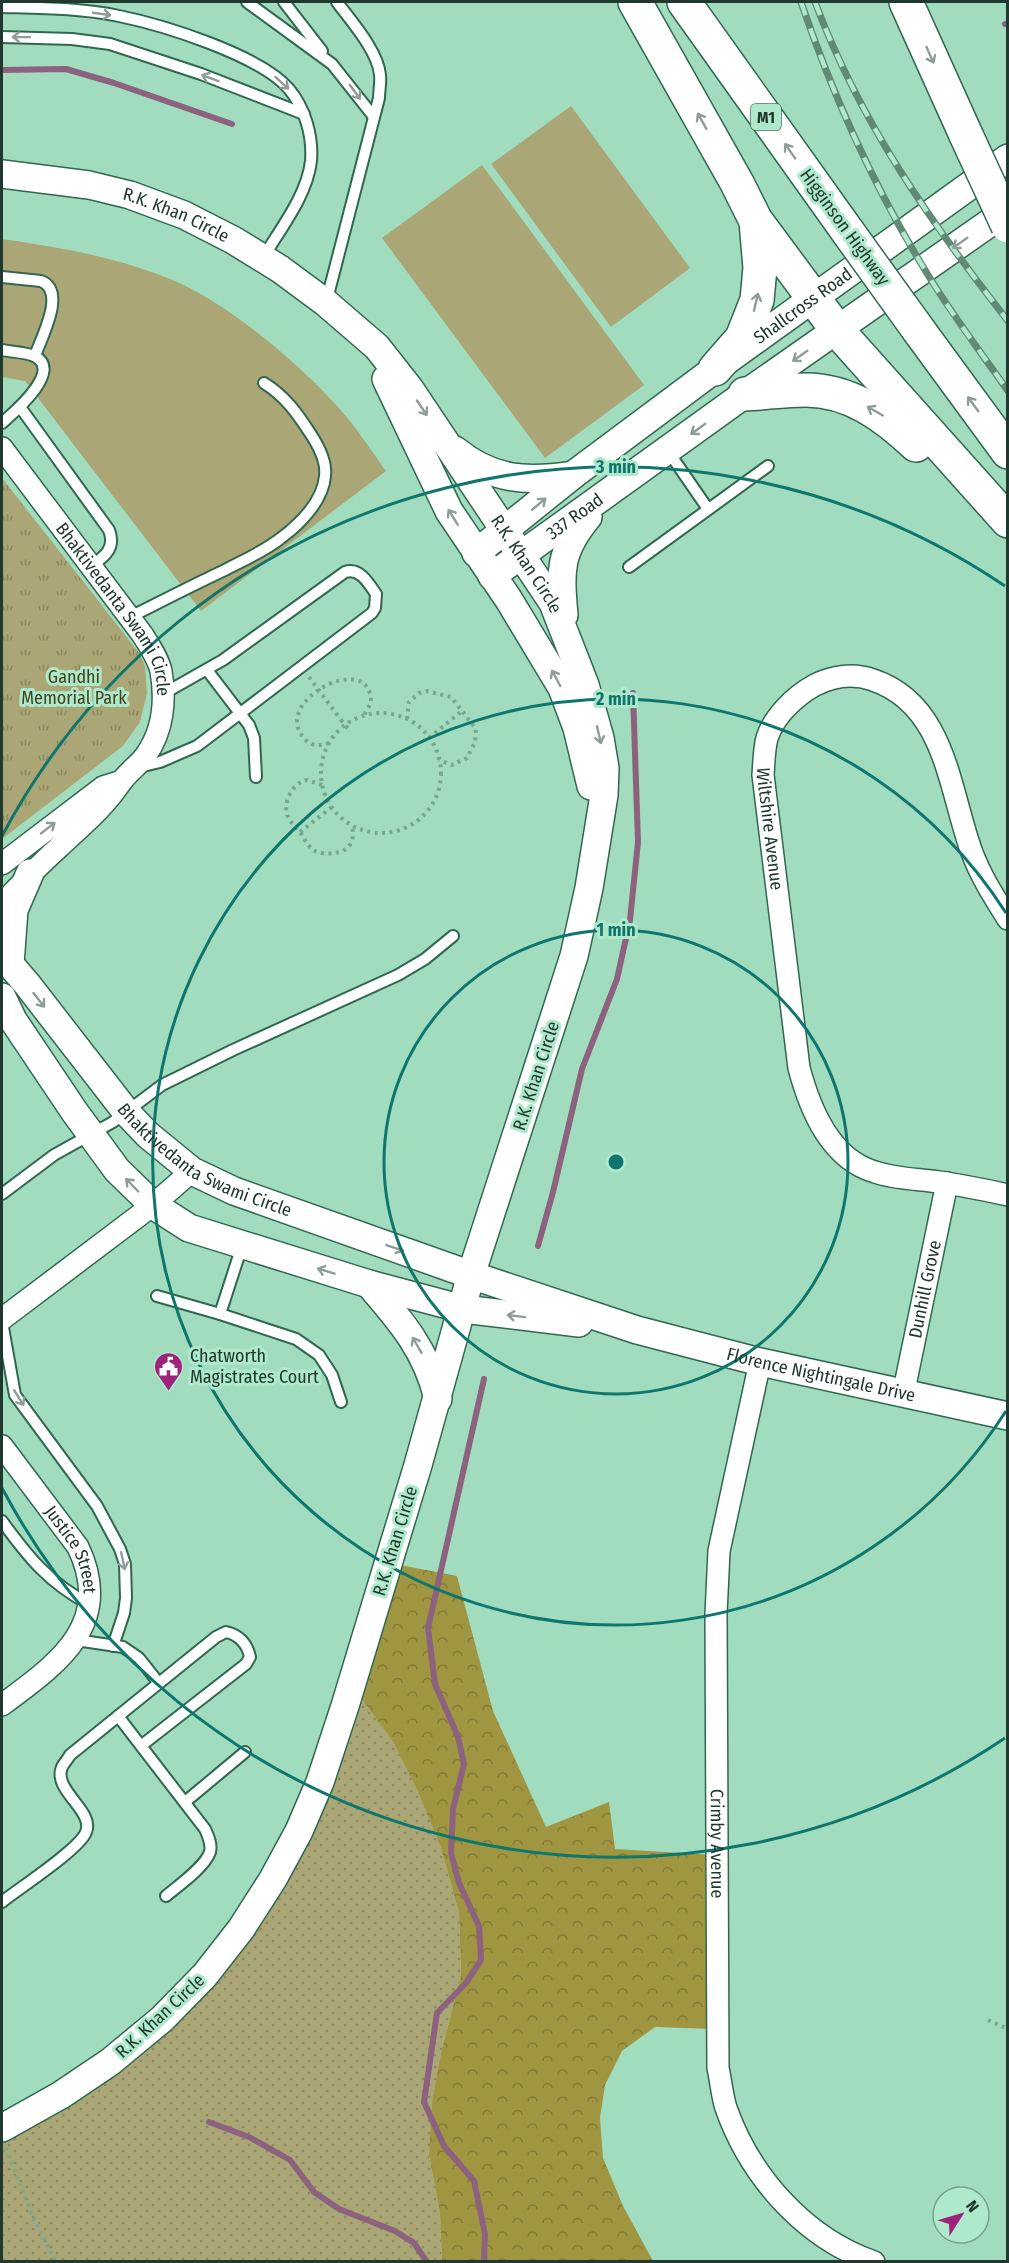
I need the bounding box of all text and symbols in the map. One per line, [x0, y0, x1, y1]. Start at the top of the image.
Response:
one-way arrow [91, 8, 111, 19]
one-way arrow [12, 31, 32, 43]
one-way arrow [925, 45, 936, 63]
one-way arrow [202, 71, 220, 82]
one-way arrow [274, 76, 289, 90]
one-way arrow [349, 84, 361, 100]
road number: M1 [751, 104, 781, 130]
one-way arrow [696, 113, 708, 130]
one-way arrow [784, 143, 796, 159]
street label: Higginson Highway [795, 164, 895, 290]
street label: R.K. Khan Circle [121, 183, 233, 247]
one-way arrow [952, 237, 968, 250]
street label: Shallcross Road [749, 263, 857, 349]
one-way arrow [750, 293, 762, 312]
one-way arrow [792, 350, 809, 362]
one-way arrow [967, 397, 979, 413]
one-way arrow [416, 399, 428, 415]
one-way arrow [866, 405, 884, 416]
one-way arrow [691, 422, 707, 435]
text: 3 min [595, 456, 636, 478]
street label: 337 Road [542, 489, 608, 544]
one-way arrow [531, 497, 546, 511]
one-way arrow [446, 509, 458, 526]
street label: R.K. Khan Circle [486, 511, 567, 616]
street label: Bhaktivedanta Swami Circle [51, 518, 174, 696]
park label: Gandhi Memorial Park [21, 666, 127, 709]
one-way arrow [550, 670, 562, 687]
text: 2 min [595, 688, 636, 710]
one-way arrow [593, 725, 605, 744]
street label: Wiltshire Avenue [752, 767, 788, 892]
one-way arrow [39, 822, 55, 835]
text: 1 min [596, 919, 636, 941]
one-way arrow [33, 992, 46, 1008]
street label: R.K. Khan Circle [508, 1019, 564, 1133]
street label: Bhaktivedanta Swami Circle [113, 1099, 295, 1222]
centre of rings [606, 1152, 626, 1172]
one-way arrow [124, 1177, 139, 1192]
street label: Dunhill Grove [904, 1238, 946, 1340]
one-way arrow [385, 1243, 404, 1254]
one-way arrow [317, 1265, 336, 1276]
one-way arrow [507, 1310, 526, 1321]
one-way arrow [411, 1337, 423, 1354]
street label: Florence Nightingale Drive [724, 1343, 917, 1407]
place label: Chatworth Magistrates Court [190, 1345, 319, 1388]
public building icon: Chatworth Magistrates Court [153, 1350, 185, 1392]
one-way arrow [12, 1390, 25, 1407]
street label: R.K. Khan Circle [368, 1483, 422, 1598]
street label: Justice Street [40, 1501, 101, 1594]
one-way arrow [118, 1551, 129, 1571]
street label: Crimby Avenue [706, 1789, 728, 1898]
street label: R.K. Khan Circle [111, 1969, 209, 2063]
north arrow [931, 2185, 991, 2245]
text: N [962, 2197, 983, 2216]

